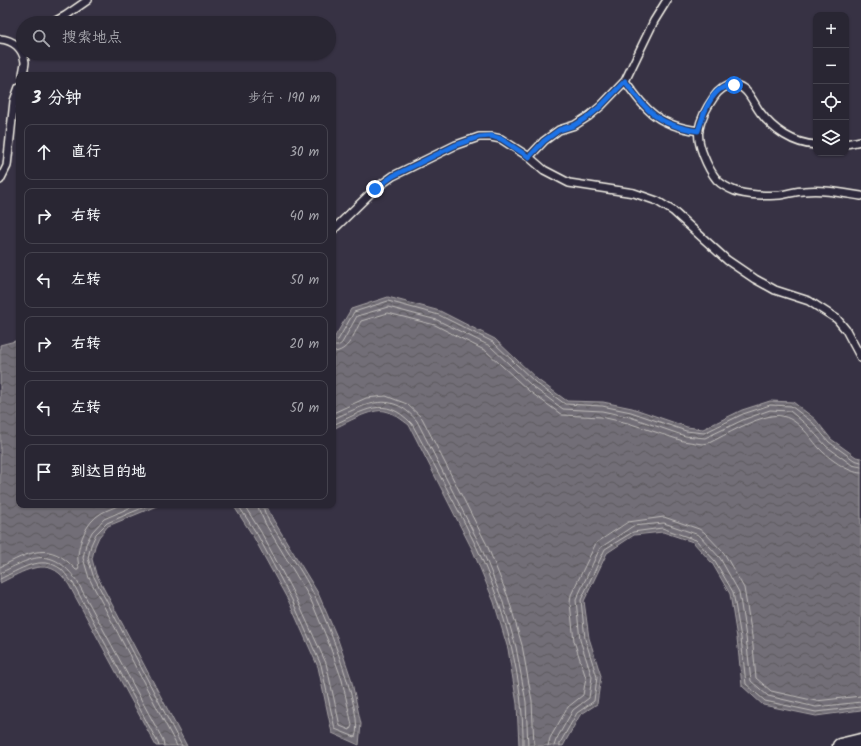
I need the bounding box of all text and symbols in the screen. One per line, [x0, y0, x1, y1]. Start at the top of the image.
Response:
map controls [813, 12, 849, 156]
button: + [813, 12, 849, 48]
search box [16, 16, 336, 60]
text: 搜索地点 [62, 26, 122, 50]
icon: search [30, 27, 52, 49]
button: − [813, 48, 849, 84]
route start [725, 76, 743, 94]
button: locate [813, 84, 849, 120]
text: 3 分钟 [32, 85, 82, 112]
text: 步行 · 190 m [248, 88, 320, 109]
button: layers [813, 120, 849, 156]
text: 直行 [71, 140, 101, 164]
icon: ahead [33, 141, 55, 163]
text: 30 m [290, 142, 319, 163]
route end [366, 180, 384, 198]
text: 右转 [71, 204, 101, 228]
icon: right [33, 205, 55, 227]
text: 40 m [290, 206, 319, 227]
text: 左转 [71, 268, 101, 292]
icon: left [33, 269, 55, 291]
text: 50 m [290, 270, 319, 291]
text: 右转 [71, 332, 101, 356]
icon: right [33, 333, 55, 355]
text: 20 m [289, 334, 319, 355]
text: 左转 [71, 396, 101, 420]
icon: left [33, 397, 55, 419]
text: 50 m [290, 398, 319, 419]
text: 到达目的地 [71, 460, 146, 484]
icon: arrive [33, 461, 55, 483]

